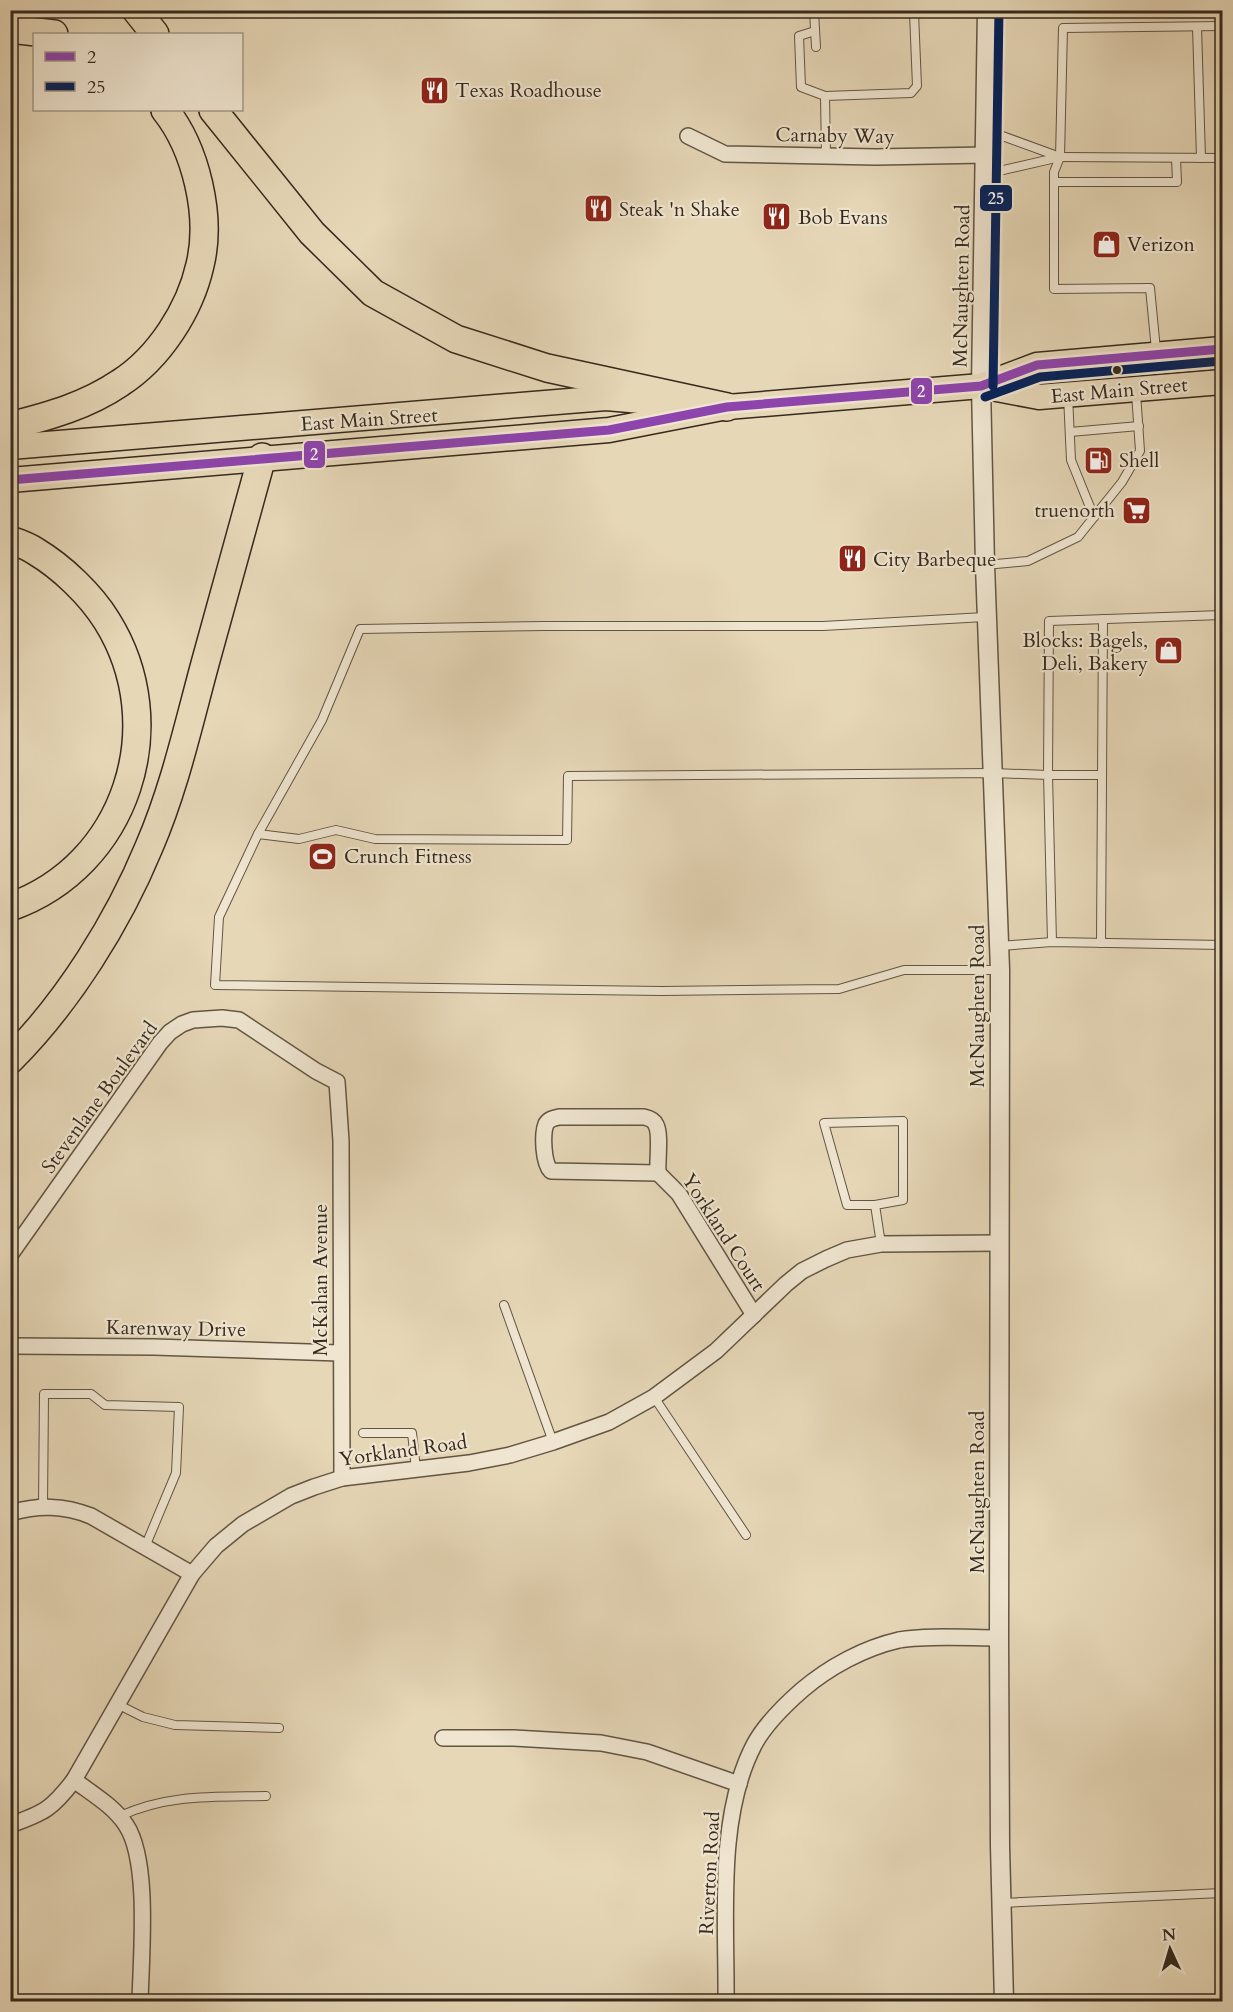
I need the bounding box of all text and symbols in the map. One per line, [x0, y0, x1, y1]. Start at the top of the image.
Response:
legend [33, 33, 243, 111]
text: 2 [87, 45, 96, 70]
restaurant icon: Texas Roadhouse [418, 74, 450, 106]
text: 25 [87, 75, 105, 100]
place label: Texas Roadhouse [455, 77, 602, 104]
street label: Carnaby Way [775, 121, 895, 150]
line badge: 25 [979, 184, 1013, 212]
text: 25 [988, 188, 1004, 210]
restaurant icon: Steak 'n Shake [582, 193, 614, 225]
place label: Steak 'n Shake [619, 196, 740, 223]
restaurant icon: Bob Evans [761, 201, 793, 233]
place label: Bob Evans [798, 204, 888, 231]
street label: McNaughten Road [947, 204, 976, 368]
shop icon: Verizon [1090, 228, 1122, 260]
place label: Verizon [1127, 231, 1195, 258]
unlabelled marker [1111, 364, 1123, 376]
street label: East Main Street [1049, 371, 1189, 410]
line badge: 2 [910, 377, 933, 405]
text: 2 [917, 381, 925, 403]
street label: East Main Street [300, 401, 439, 438]
line badge: 2 [303, 440, 326, 469]
text: 2 [310, 444, 318, 466]
fuel station icon: Shell [1082, 444, 1114, 476]
place label: Shell [1119, 447, 1159, 474]
supermarket icon: truenorth [1120, 494, 1152, 526]
place label: truenorth [1035, 497, 1115, 524]
restaurant icon: City Barbeque [836, 543, 868, 575]
place label: City Barbeque [873, 546, 996, 573]
place label: Blocks: Bagels, Deli, Bakery [1022, 627, 1148, 677]
shop icon: Blocks: Bagels, Deli, Bakery [1153, 635, 1185, 667]
sports icon: Crunch Fitness [307, 840, 339, 872]
place label: Crunch Fitness [344, 843, 472, 870]
street label: McNaughten Road [964, 924, 991, 1087]
street label: Stevenlane Boulevard [35, 1016, 164, 1179]
street label: Yorkland Court [675, 1168, 772, 1297]
street label: McKahan Avenue [307, 1204, 334, 1356]
street label: Karenway Drive [106, 1314, 246, 1343]
street label: McNaughten Road [964, 1410, 991, 1573]
street label: Yorkland Road [337, 1428, 469, 1473]
street label: Riverton Road [693, 1810, 726, 1936]
north arrow [1140, 1919, 1200, 1979]
text: N [1161, 1924, 1177, 1946]

